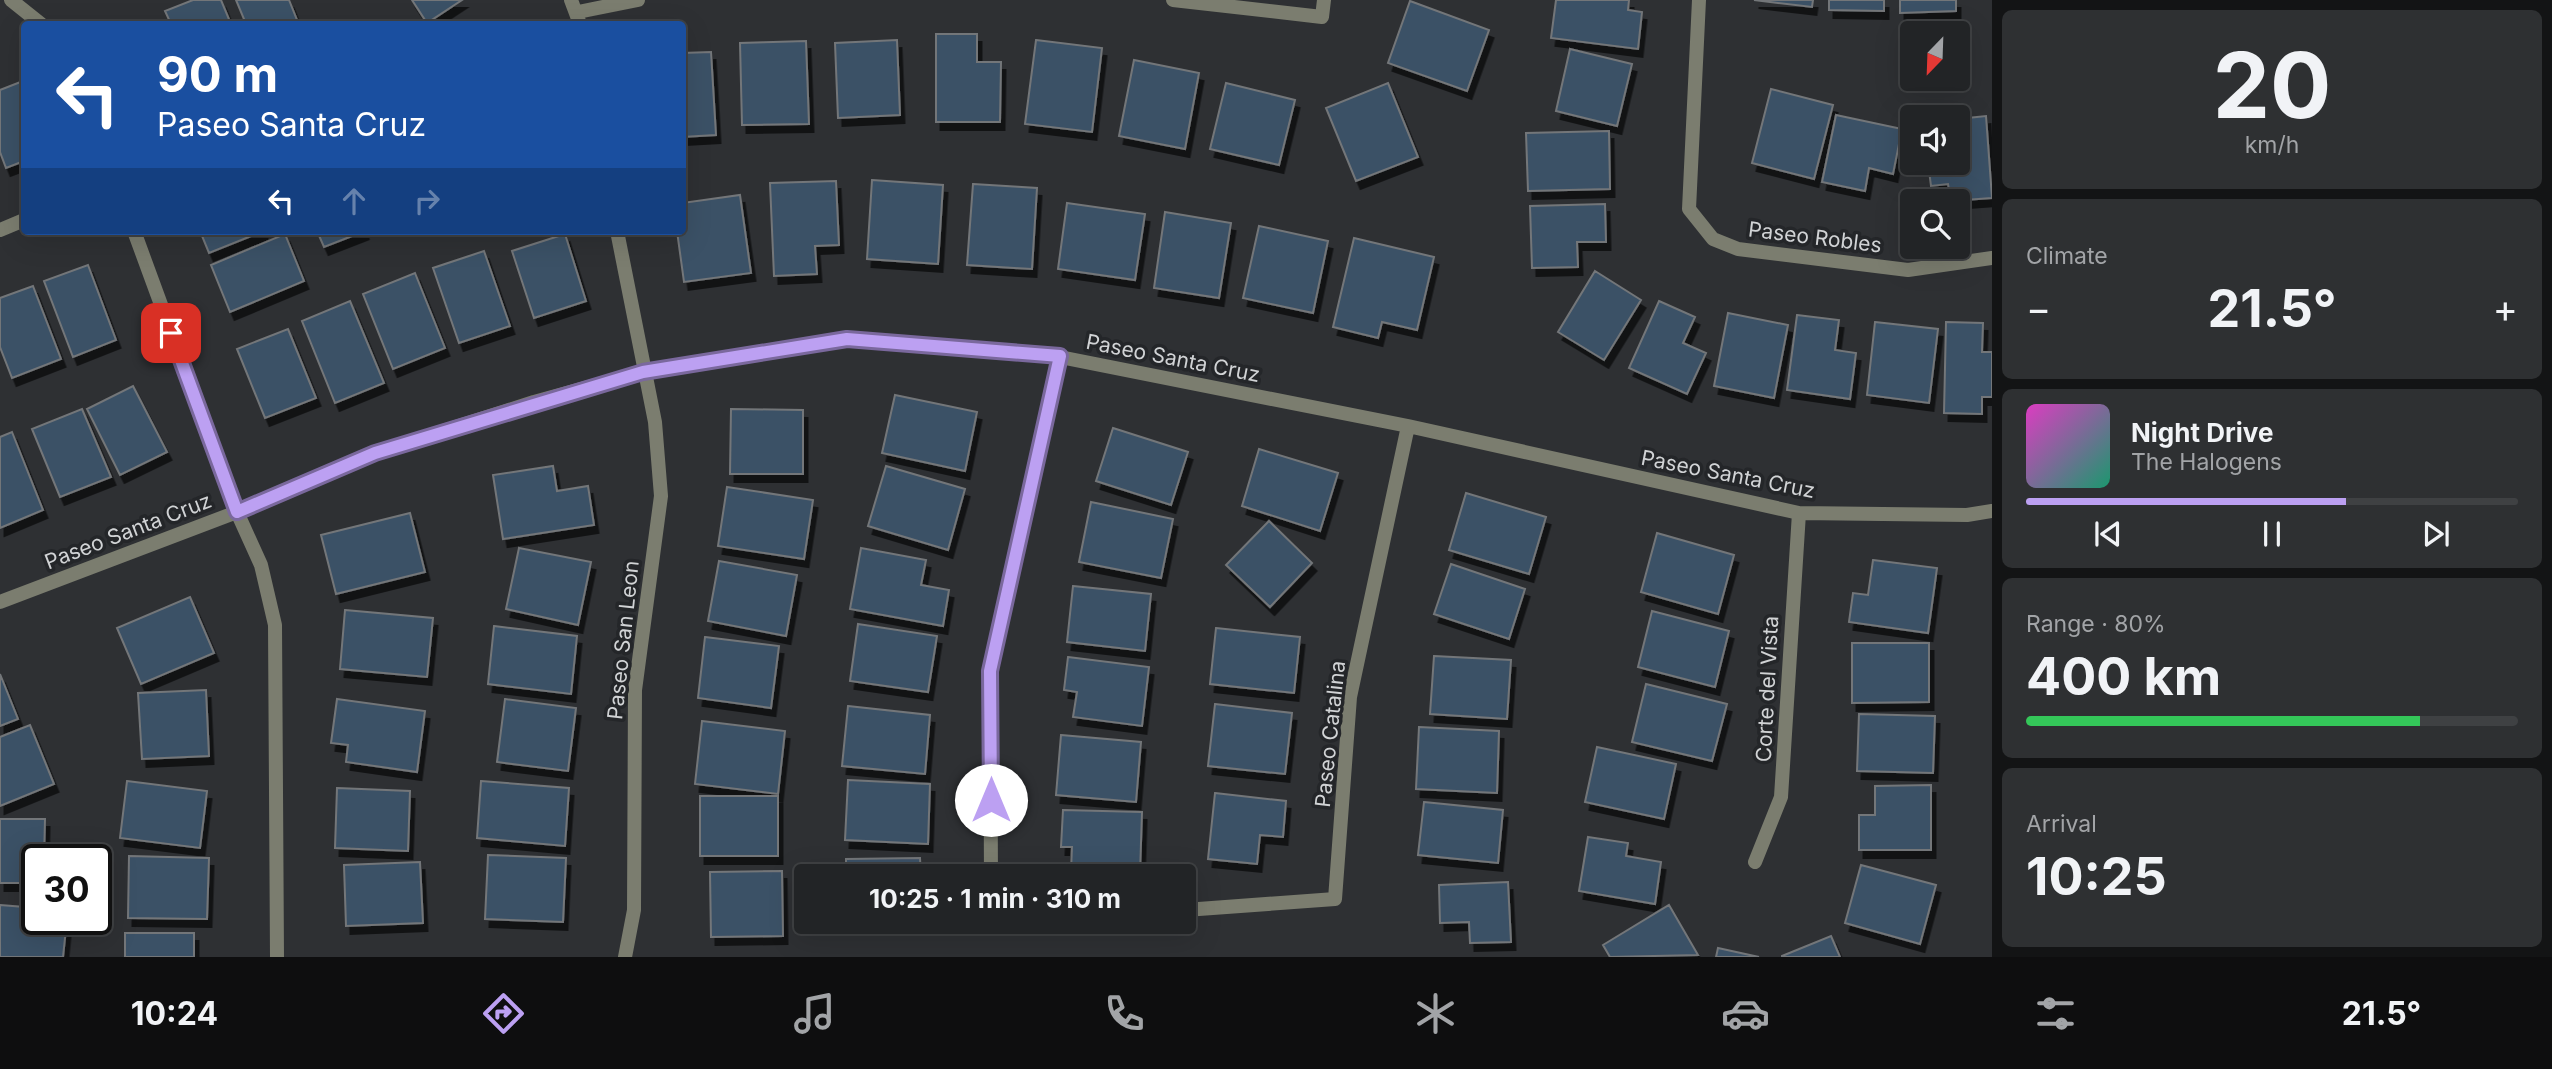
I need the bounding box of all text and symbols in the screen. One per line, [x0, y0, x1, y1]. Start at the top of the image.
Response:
north arrow [1900, 21, 1970, 91]
map controls [1900, 21, 1970, 259]
text: 20 [2213, 30, 2331, 140]
text: 90 m [157, 45, 278, 104]
icon: left [42, 49, 133, 140]
text: Paseo Santa Cruz [157, 105, 426, 144]
button: sound [1900, 105, 1970, 175]
text: km/h [2245, 131, 2299, 159]
icon: left [262, 182, 300, 220]
icon: ahead [335, 182, 373, 220]
icon: right [408, 182, 446, 220]
button: search [1900, 189, 1970, 259]
street label: Paseo Robles [1747, 216, 1883, 258]
text: Climate [2026, 242, 2108, 270]
text: 21.5° [2207, 277, 2337, 340]
text: − [2026, 285, 2051, 331]
text: + [2493, 285, 2518, 331]
pin [141, 303, 201, 363]
icon: arrive [152, 314, 190, 352]
street label: Paseo Santa Cruz [1084, 329, 1262, 387]
text: Night Drive [2131, 417, 2273, 448]
street label: Paseo Santa Cruz [1639, 445, 1817, 503]
text: The Halogens [2131, 448, 2282, 476]
street label: Paseo Santa Cruz [41, 488, 215, 574]
icon: previous [2089, 515, 2127, 553]
icon: pause [2253, 515, 2291, 553]
icon: next [2417, 515, 2455, 553]
street label: Paseo San Leon [602, 559, 644, 721]
text: Range · 80% [2026, 610, 2166, 638]
street label: Corte del Vista [1751, 615, 1783, 763]
text: 400 km [2026, 645, 2221, 708]
street label: Paseo Catalina [1310, 659, 1350, 809]
position arrow [954, 763, 1028, 837]
text: Arrival [2026, 810, 2097, 838]
speed limit sign: 30 [21, 844, 112, 935]
text: 10:25 [2026, 845, 2167, 908]
text: 10:25 · 1 min · 310 m [869, 883, 1121, 914]
icon: directions [479, 989, 528, 1038]
icon: music [790, 989, 839, 1038]
icon: phone [1100, 989, 1149, 1038]
icon: climate [1411, 989, 1460, 1038]
icon: car [1721, 989, 1770, 1038]
icon: filters [2031, 989, 2080, 1038]
text: 10:24 [131, 994, 218, 1033]
text: 21.5° [2342, 994, 2421, 1033]

